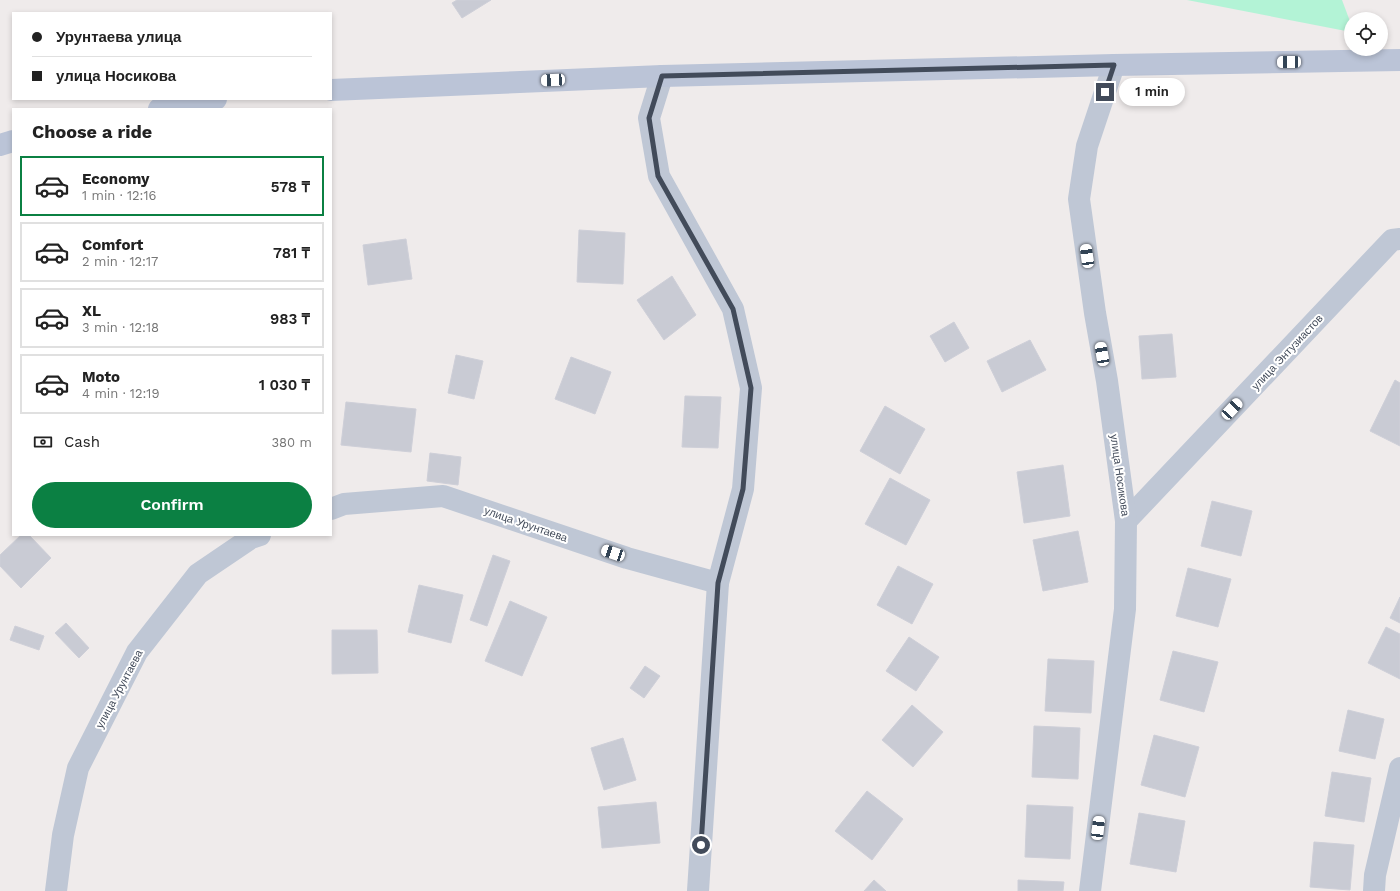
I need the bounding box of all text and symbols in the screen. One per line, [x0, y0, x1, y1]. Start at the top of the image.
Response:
map controls [1344, 12, 1388, 56]
button: locate [1344, 12, 1388, 56]
text: Урунтаева улица [56, 28, 181, 46]
car [1277, 56, 1301, 68]
text: улица Носикова [56, 67, 176, 85]
car [541, 73, 565, 87]
callout: 1 min [1119, 78, 1185, 106]
route end [1096, 83, 1114, 101]
text: 1 min [1135, 84, 1169, 99]
text: Choose a ride [32, 121, 152, 142]
icon: car [34, 168, 70, 204]
text: Economy [82, 170, 149, 188]
text: 578 ₸ [271, 178, 310, 196]
text: 1 min · 12:16 [82, 188, 156, 203]
icon: car [34, 234, 70, 270]
text: Comfort [82, 236, 143, 254]
car [1079, 243, 1095, 269]
text: 781 ₸ [273, 244, 310, 262]
text: 2 min · 12:17 [82, 254, 158, 269]
icon: car [34, 300, 70, 336]
text: XL [82, 302, 101, 320]
text: 983 ₸ [270, 310, 310, 328]
street label: улица Энтузиастов [1249, 312, 1326, 393]
text: 3 min · 12:18 [82, 320, 159, 335]
car [1094, 341, 1110, 367]
icon: car [34, 366, 70, 402]
text: Moto [82, 368, 120, 386]
text: 1 030 ₸ [259, 376, 310, 394]
text: 4 min · 12:19 [82, 386, 159, 401]
car [1219, 396, 1245, 422]
icon: cash [32, 431, 54, 453]
text: Cash [64, 433, 100, 451]
street label: улица Носикова [1107, 433, 1132, 518]
text: 380 m [272, 435, 312, 450]
button: Confirm [32, 482, 312, 528]
street label: улица Урунтаева [483, 504, 570, 545]
car [600, 543, 626, 563]
street label: улица Урунтаева [93, 647, 146, 731]
car [1091, 815, 1105, 841]
route start [692, 836, 710, 854]

